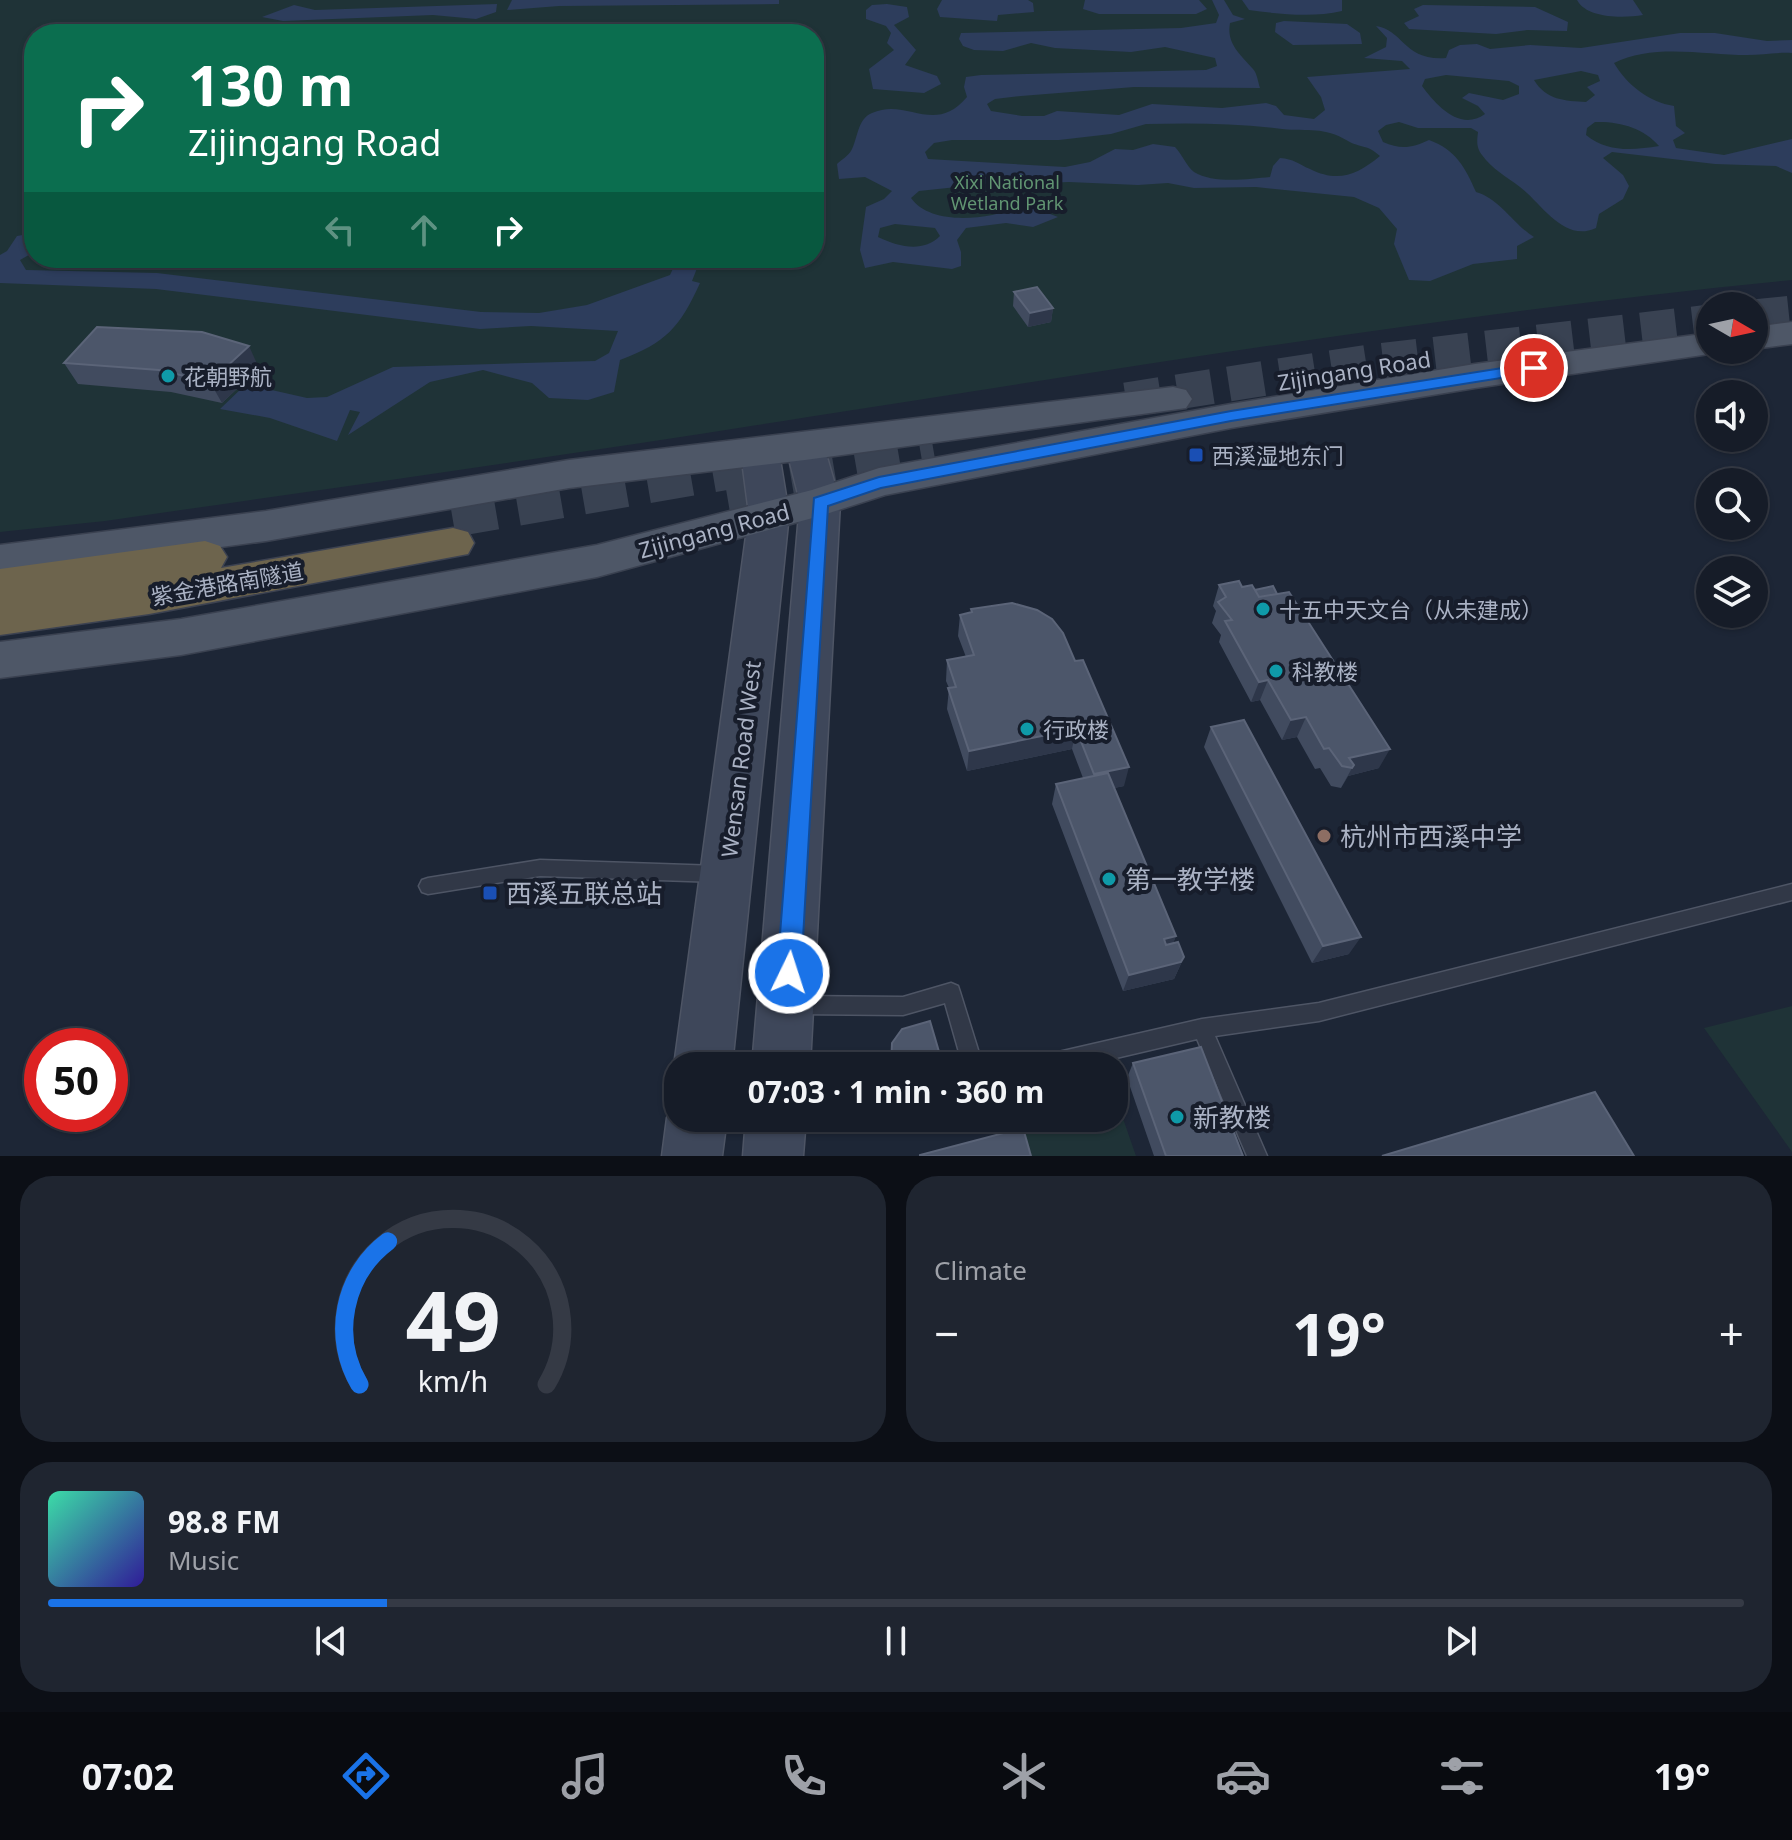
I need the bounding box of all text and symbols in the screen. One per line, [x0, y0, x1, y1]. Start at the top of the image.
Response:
text: 130 m [188, 46, 353, 122]
icon: right [56, 56, 160, 160]
text: Zijingang Road [188, 118, 441, 167]
park label: Xixi National Wetland Park [951, 170, 1064, 215]
icon: left [318, 208, 362, 252]
icon: ahead [402, 208, 446, 252]
icon: right [486, 208, 530, 252]
north arrow [1696, 292, 1768, 364]
map controls [1696, 292, 1768, 628]
pin [1500, 334, 1568, 402]
street label: Zijingang Road [1275, 343, 1433, 397]
icon: arrive [1512, 346, 1556, 390]
place label: 花朝野航 [184, 361, 272, 391]
marker: 花朝野航 [159, 367, 177, 385]
button: sound [1696, 380, 1768, 452]
place label: 西溪湿地东门 [1212, 440, 1344, 470]
marker: 西溪湿地东门 [1187, 446, 1205, 464]
button: search [1696, 468, 1768, 540]
street label: Zijingang Road [635, 495, 793, 565]
street label: 紫金港路南隧道 [149, 555, 305, 611]
button: layers [1696, 556, 1768, 628]
place label: 十五中天文台（从未建成） [1279, 594, 1543, 624]
marker: 十五中天文台（从未建成） [1254, 600, 1272, 618]
place label: 科教楼 [1292, 656, 1358, 686]
street label: Wensan Road West [713, 659, 767, 859]
marker: 科教楼 [1267, 662, 1285, 680]
place label: 行政楼 [1043, 714, 1109, 744]
marker: 行政楼 [1018, 720, 1036, 738]
place label: 杭州市西溪中学 [1340, 818, 1522, 854]
marker: 杭州市西溪中学 [1315, 827, 1333, 845]
place label: 第一教学楼 [1125, 861, 1255, 897]
marker: 第一教学楼 [1100, 870, 1118, 888]
place label: 西溪五联总站 [506, 875, 662, 911]
marker: 西溪五联总站 [481, 884, 499, 902]
position arrow [747, 931, 831, 1015]
speed limit sign: 50 [24, 1028, 128, 1132]
text: 07:03 · 1 min · 360 m [748, 1071, 1044, 1112]
place label: 新教楼 [1193, 1099, 1271, 1135]
marker: 新教楼 [1168, 1108, 1186, 1126]
text: Climate [934, 1252, 1027, 1288]
text: 49 [405, 1262, 501, 1375]
text: 19° [1292, 1292, 1386, 1374]
text: − [934, 1303, 959, 1363]
text: + [1719, 1303, 1744, 1363]
text: km/h [418, 1361, 488, 1400]
text: 98.8 FM [168, 1501, 280, 1542]
text: Music [168, 1542, 239, 1578]
icon: previous [309, 1619, 353, 1663]
icon: pause [874, 1619, 918, 1663]
icon: next [1439, 1619, 1483, 1663]
icon: directions [338, 1748, 394, 1804]
icon: music [557, 1748, 613, 1804]
icon: phone [776, 1748, 832, 1804]
icon: climate [996, 1748, 1052, 1804]
icon: car [1215, 1748, 1271, 1804]
icon: filters [1434, 1748, 1490, 1804]
text: 07:02 [82, 1752, 174, 1801]
text: 19° [1654, 1752, 1710, 1801]

